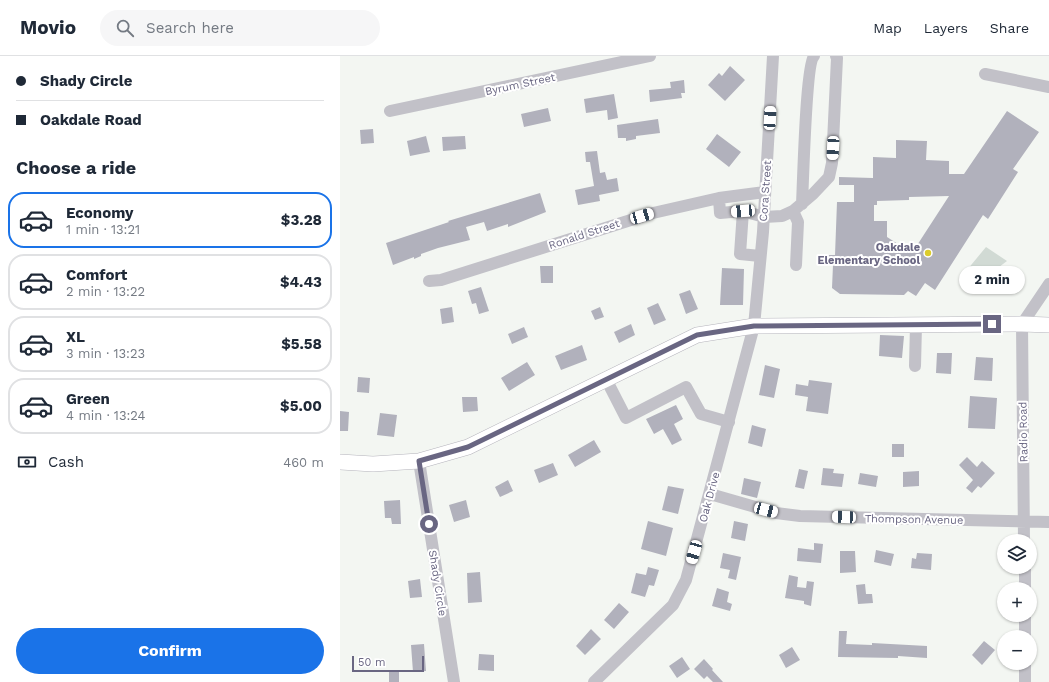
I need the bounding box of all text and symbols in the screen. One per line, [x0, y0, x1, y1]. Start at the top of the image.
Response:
search box [100, 10, 380, 46]
text: Movio [20, 16, 76, 39]
icon: search [114, 17, 136, 39]
text: Search here [146, 19, 234, 37]
text: Map [873, 20, 902, 36]
text: Layers [924, 20, 968, 36]
text: Share [990, 20, 1029, 36]
street label: Byrum Street [484, 71, 557, 98]
text: Shady Circle [40, 72, 132, 90]
car [763, 106, 777, 130]
text: Oakdale Road [40, 111, 142, 129]
car [826, 136, 840, 160]
text: Choose a ride [16, 157, 136, 178]
street label: Cora Street [757, 160, 774, 222]
icon: car [18, 202, 54, 238]
text: Economy [66, 204, 133, 222]
car [731, 204, 755, 218]
car [629, 207, 655, 225]
text: $3.28 [281, 211, 322, 229]
street label: Ronald Street [547, 217, 622, 252]
text: 1 min · 13:21 [66, 222, 140, 237]
place label: Oakdale Elementary School [818, 241, 920, 267]
marker: Oakdale Elementary School [923, 248, 933, 258]
icon: car [18, 264, 54, 300]
text: Comfort [66, 266, 127, 284]
callout: 2 min [959, 266, 1025, 294]
text: 2 min [974, 272, 1010, 287]
text: $4.43 [280, 273, 322, 291]
text: 2 min · 13:22 [66, 284, 145, 299]
route end [983, 315, 1001, 333]
icon: car [18, 326, 54, 362]
text: XL [66, 328, 85, 346]
text: $5.58 [281, 335, 322, 353]
text: 3 min · 13:23 [66, 346, 145, 361]
icon: car [18, 388, 54, 424]
text: Green [66, 390, 110, 408]
text: $5.00 [280, 397, 322, 415]
street label: Radio Road [1016, 402, 1031, 462]
text: 4 min · 13:24 [66, 408, 145, 423]
icon: cash [16, 451, 38, 473]
text: Cash [48, 453, 84, 471]
text: 460 m [283, 455, 324, 470]
street label: Oak Drive [697, 471, 722, 524]
car [753, 501, 779, 519]
car [832, 511, 856, 523]
street label: Thompson Avenue [865, 512, 963, 527]
route start [420, 515, 438, 533]
map controls [997, 534, 1037, 670]
button: layers [997, 534, 1037, 574]
car [685, 539, 703, 565]
street label: Shady Circle [426, 549, 449, 617]
button: + [997, 582, 1037, 622]
button: Confirm [16, 628, 324, 674]
button: − [997, 630, 1037, 670]
scale bar [352, 654, 424, 673]
text: 50 m [358, 656, 385, 669]

